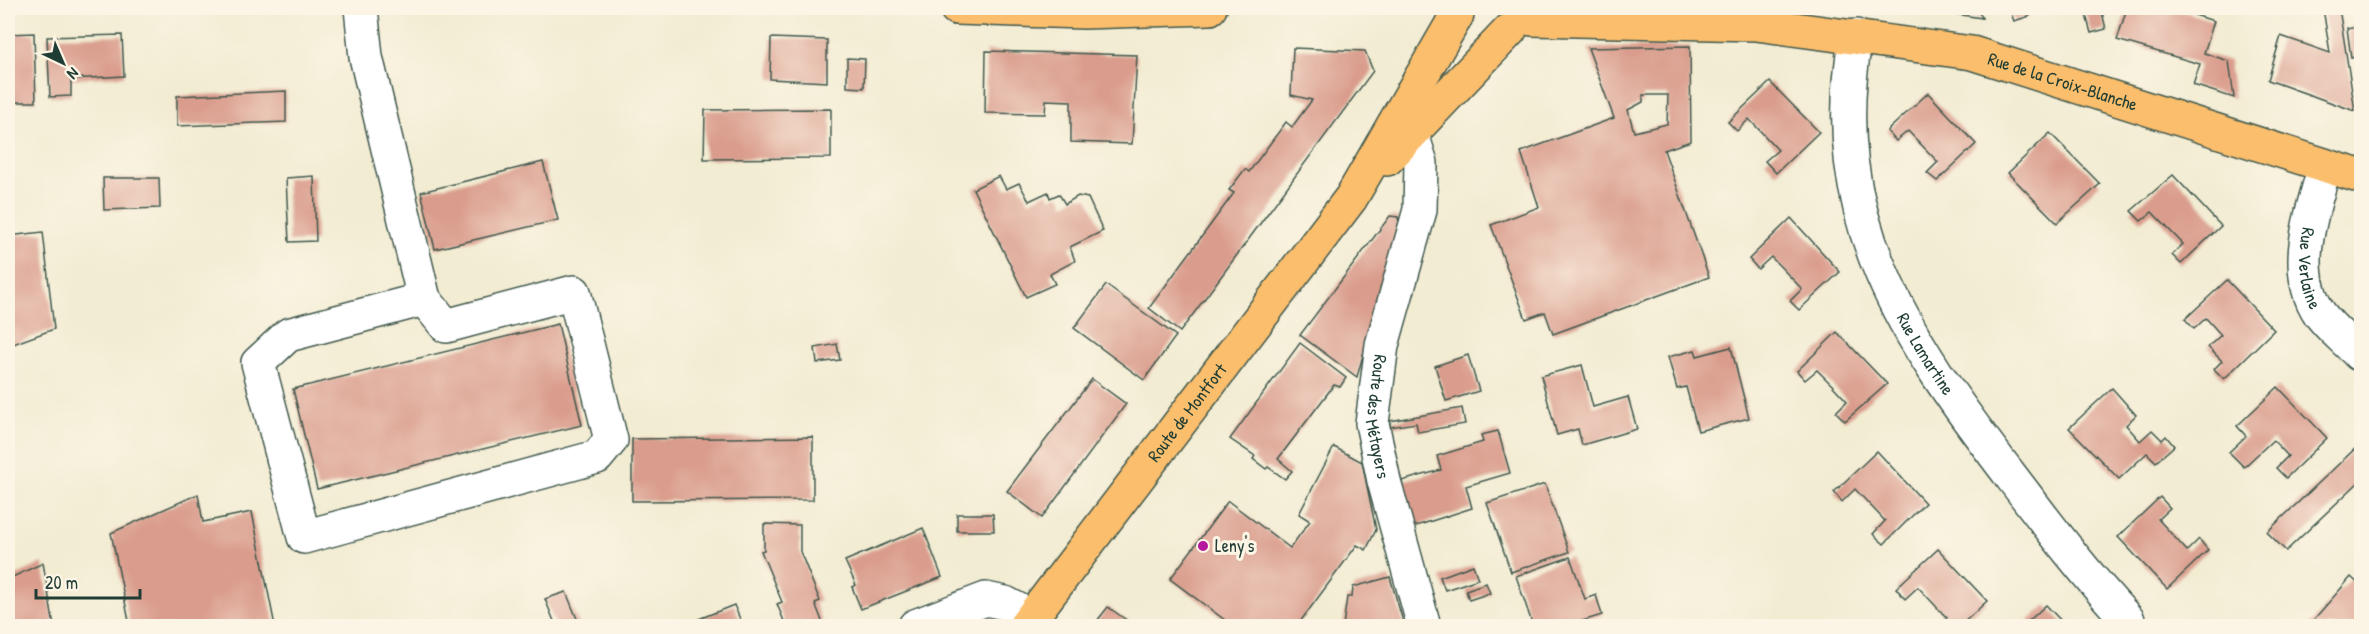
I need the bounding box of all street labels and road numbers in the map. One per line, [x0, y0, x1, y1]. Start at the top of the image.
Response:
street label: Rue de la Croix-Blanche [1985, 46, 2141, 117]
street label: Rue Verlaine [2293, 226, 2328, 313]
street label: Rue Lamartine [1891, 308, 1960, 400]
street label: Route des Métayers [1360, 353, 1396, 481]
street label: Route de Montfort [1141, 357, 1233, 467]

